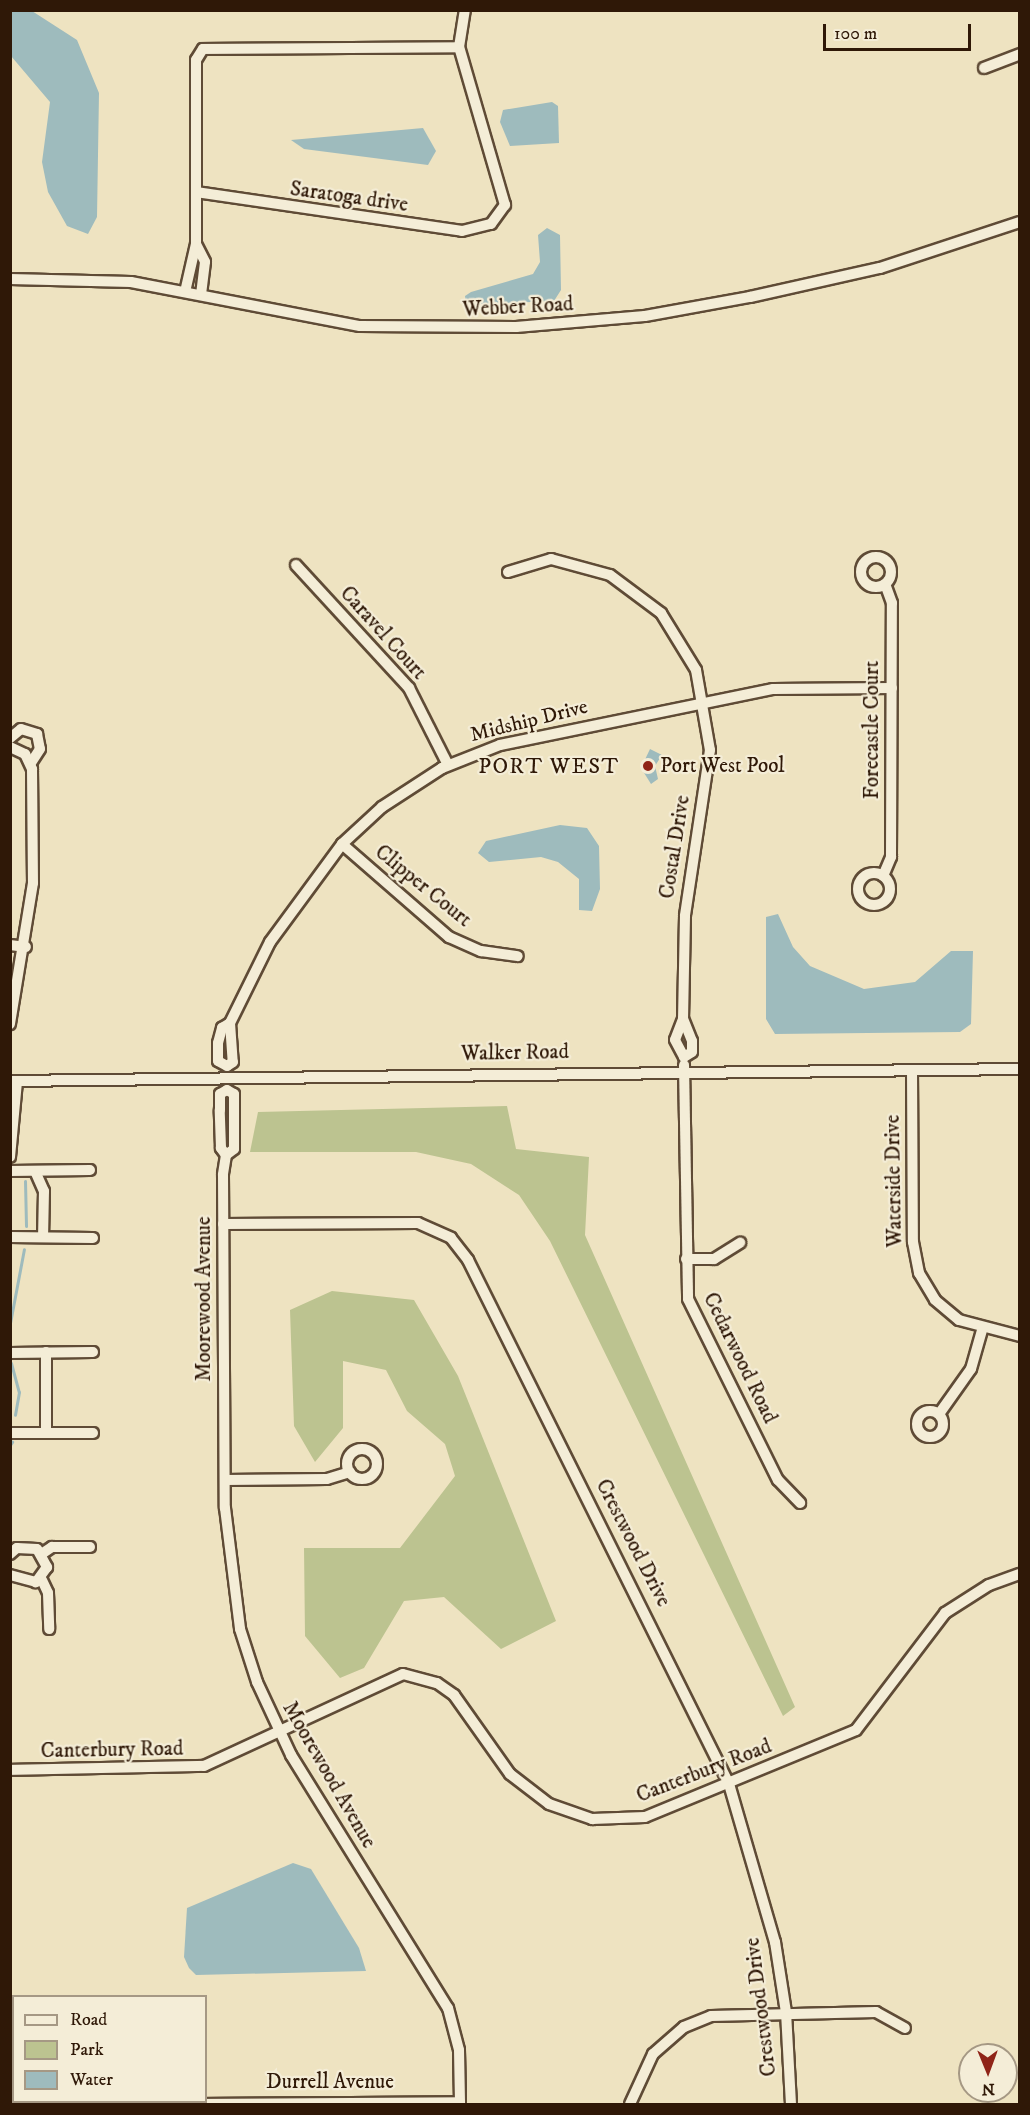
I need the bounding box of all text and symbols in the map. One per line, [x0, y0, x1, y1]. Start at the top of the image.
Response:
scale bar [826, 12, 974, 50]
text: 100 m [834, 23, 877, 45]
street label: Saratoga drive [288, 176, 410, 218]
street label: Webber Road [462, 292, 574, 322]
street label: Caravel Court [334, 581, 432, 685]
street label: Forecastle Court [859, 661, 885, 799]
street label: Midship Drive [468, 694, 590, 748]
place label: Port West Pool [660, 753, 785, 779]
district label: PORT WEST [478, 754, 620, 780]
marker: Port West Pool [641, 759, 655, 773]
street label: Costal Drive [654, 793, 696, 901]
street label: Clipper Court [370, 840, 476, 932]
street label: Walker Road [461, 1039, 569, 1067]
street label: Waterside Drive [880, 1114, 908, 1248]
street label: Moorewood Avenue [191, 1216, 217, 1382]
street label: Cedarwood Road [697, 1288, 783, 1428]
street label: Crestwood Drive [590, 1475, 676, 1611]
street label: Moorewood Avenue [277, 1697, 381, 1853]
street label: Canterbury Road [633, 1734, 775, 1808]
street label: Canterbury Road [40, 1736, 184, 1764]
street label: Crestwood Drive [740, 1936, 782, 2078]
legend [12, 1995, 207, 2103]
text: Road [70, 2009, 107, 2031]
text: Park [70, 2039, 104, 2061]
north arrow [958, 2043, 1018, 2103]
text: Water [70, 2069, 113, 2091]
street label: Durrell Avenue [266, 2069, 394, 2095]
text: N [982, 2079, 995, 2099]

